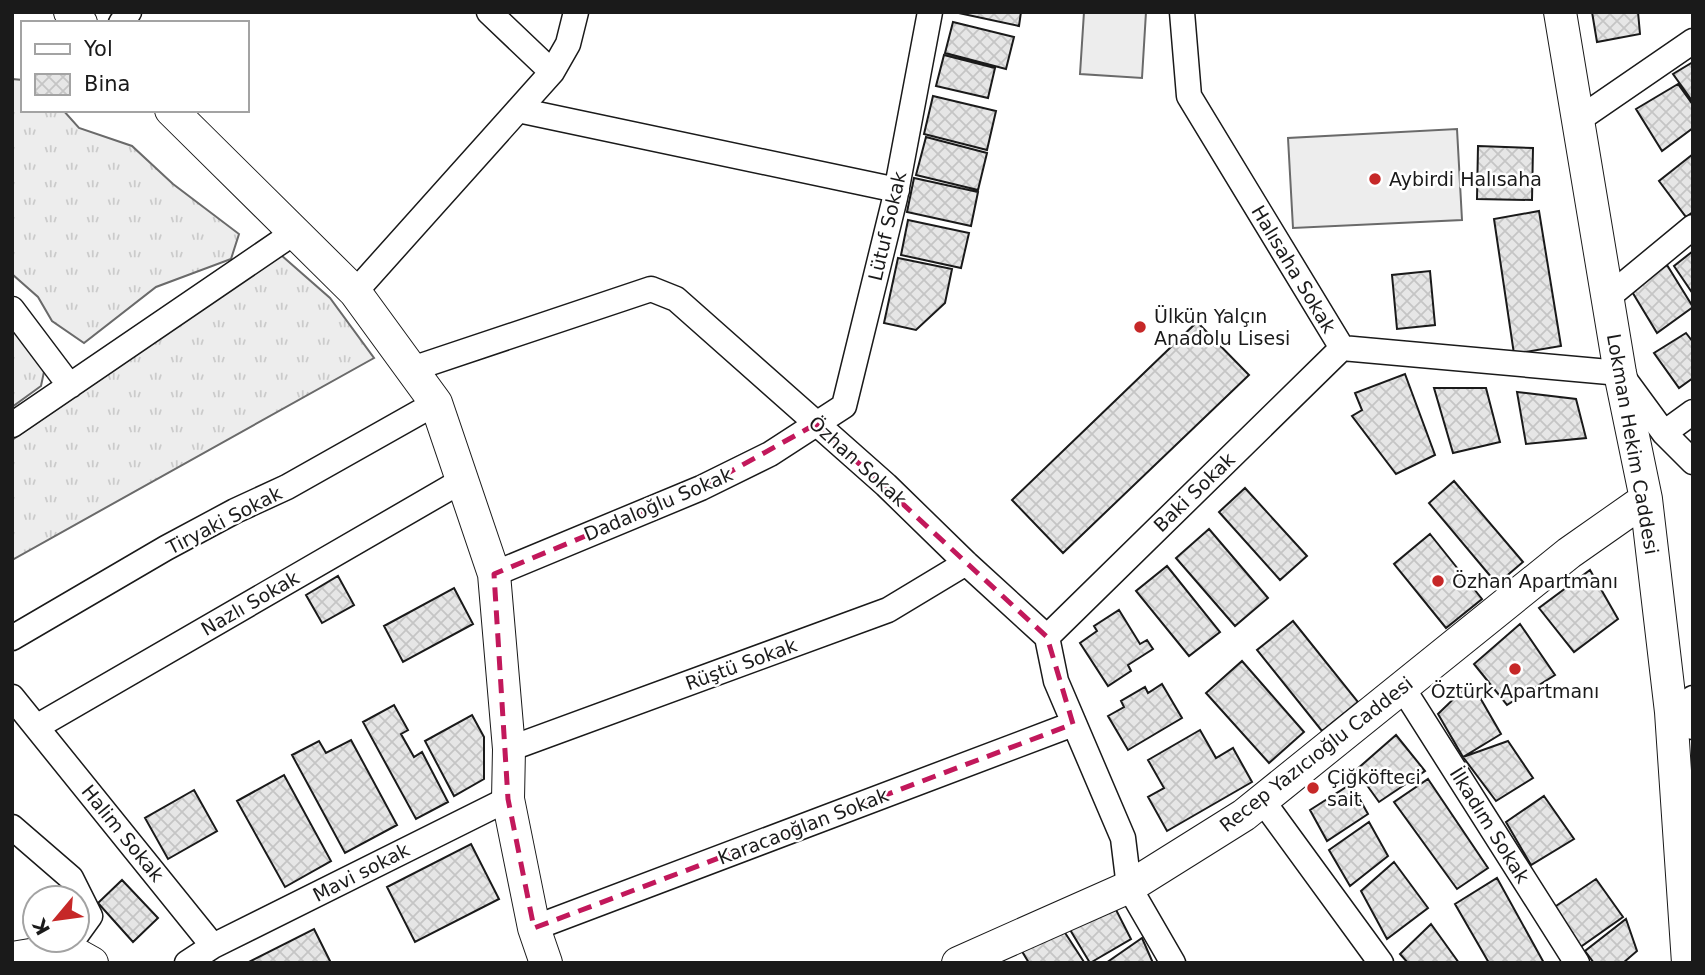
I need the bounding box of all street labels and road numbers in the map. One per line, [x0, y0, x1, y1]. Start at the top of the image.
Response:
street label: Lütuf Sokak [864, 169, 910, 283]
street label: Halısaha Sokak [1247, 201, 1341, 337]
street label: Lokman Hekim Caddesi [1603, 332, 1663, 556]
street label: Özhan Sokak [805, 411, 911, 511]
street label: Baki Sokak [1149, 448, 1239, 536]
street label: Dadaloğlu Sokak [580, 463, 736, 545]
street label: Tiryaki Sokak [162, 482, 285, 559]
street label: Nazlı Sokak [197, 566, 303, 640]
street label: Rüştü Sokak [682, 634, 800, 694]
street label: Recep Yazıcıoğlu Caddesi [1215, 672, 1417, 836]
street label: İlkadım Sokak [1446, 763, 1534, 887]
street label: Halim Sokak [77, 780, 169, 886]
street label: Karacaoğlan Sokak [715, 783, 891, 869]
street label: Mavi sokak [309, 838, 413, 906]

